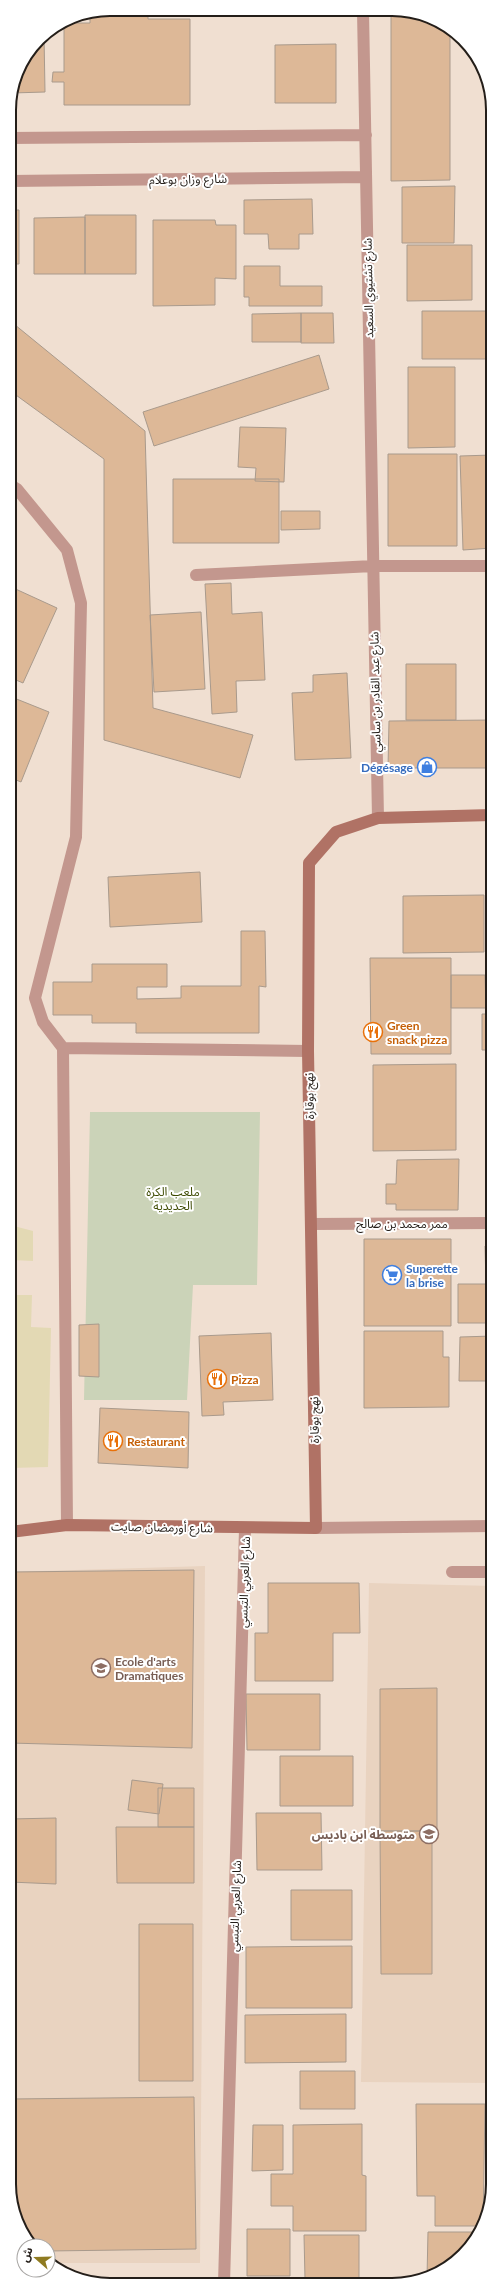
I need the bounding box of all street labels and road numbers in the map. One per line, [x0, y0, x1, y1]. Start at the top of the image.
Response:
street label: شارع وزان بوعلام [149, 171, 227, 189]
street label: شارع تشتيوي السعيد [360, 238, 379, 338]
street label: شارع عبد القادر بن ساسي [366, 631, 386, 753]
street label: نهج بوقارة [301, 1072, 319, 1119]
street label: ممر محمد بن صالح [356, 1216, 448, 1233]
street label: نهج بوقارة [306, 1396, 324, 1443]
street label: شارع أورمضان صايت [111, 1519, 213, 1537]
street label: شارع العربي التبسي [235, 1536, 256, 1628]
street label: شارع العربي التبسي [226, 1860, 247, 1952]

